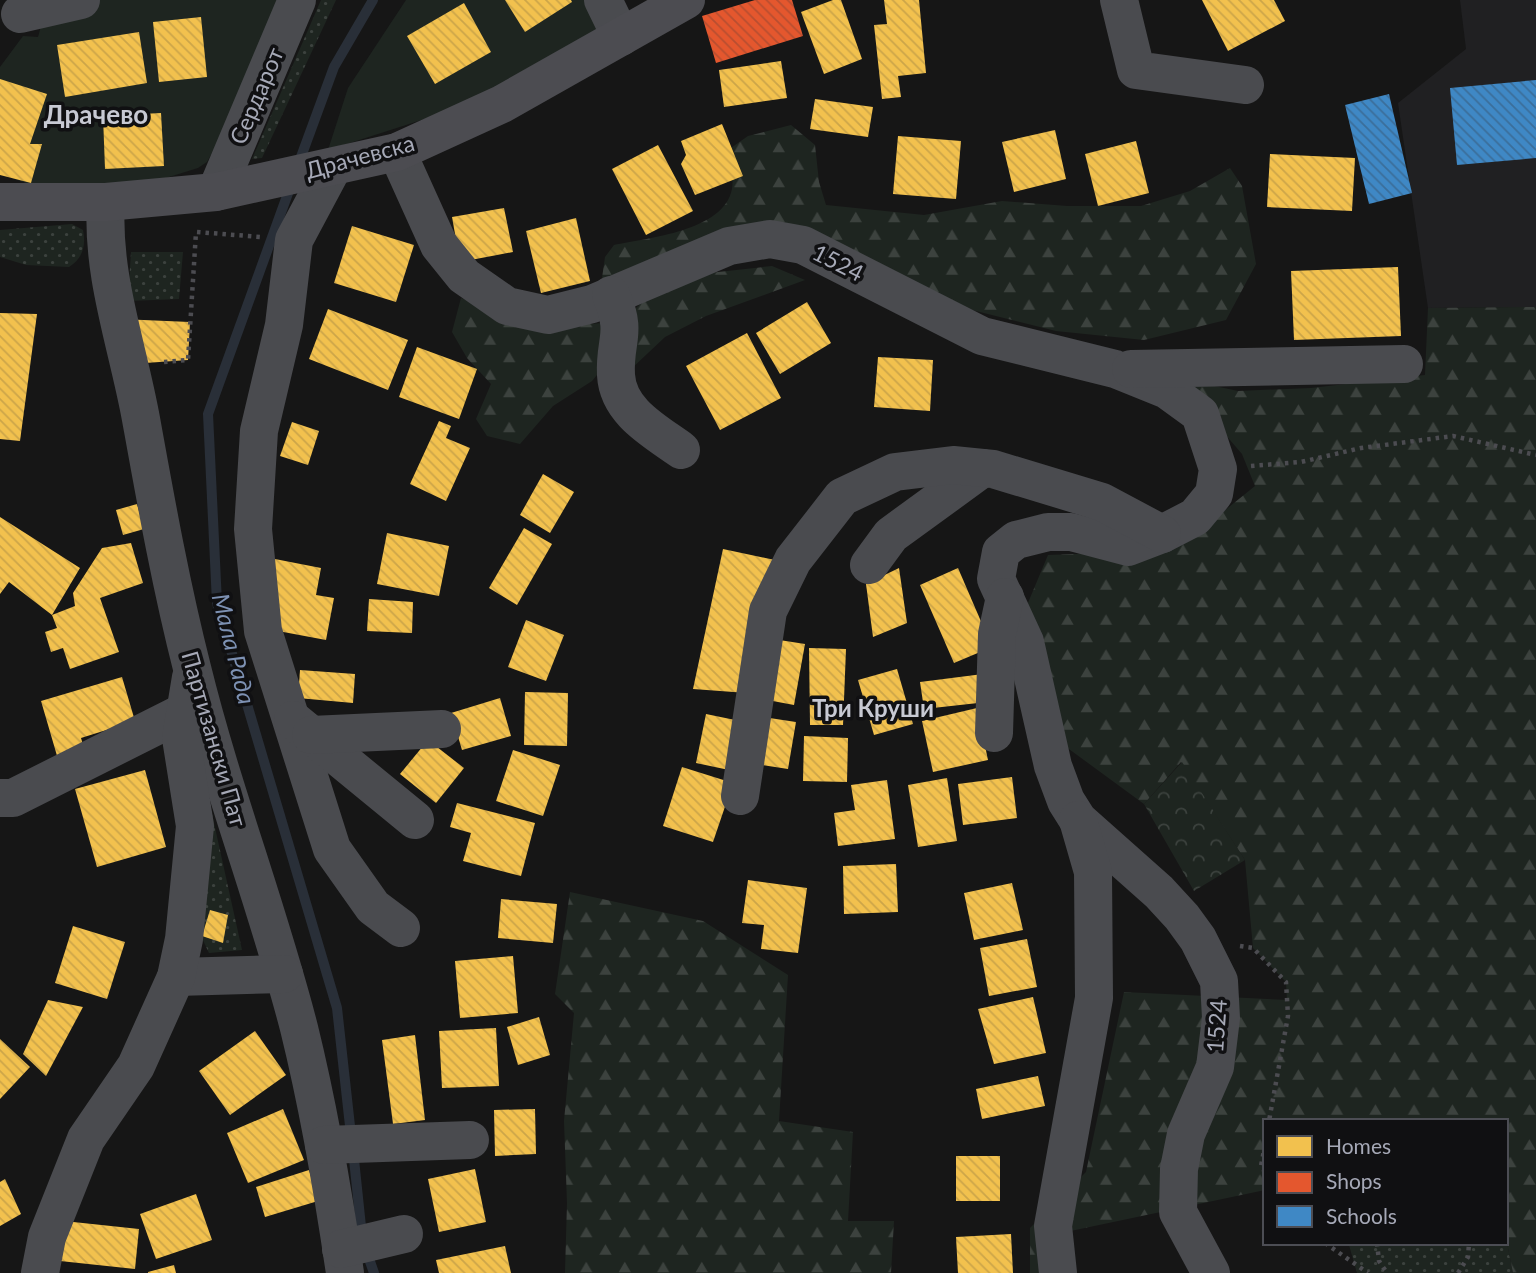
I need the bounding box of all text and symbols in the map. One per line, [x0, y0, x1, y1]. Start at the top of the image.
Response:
street label: Сердарот [223, 43, 289, 148]
district label: Драчево [44, 98, 148, 130]
street label: Драчевска [302, 128, 417, 184]
street label: 1524 [808, 238, 869, 287]
water label: Мала Рада [207, 590, 262, 707]
street label: Партизански Пат [176, 648, 254, 830]
district label: Три Круши [812, 693, 934, 722]
street label: 1524 [1200, 998, 1232, 1054]
legend [1263, 1119, 1508, 1245]
text: Homes [1326, 1133, 1391, 1158]
text: Shops [1326, 1168, 1382, 1193]
text: Schools [1326, 1203, 1397, 1228]

